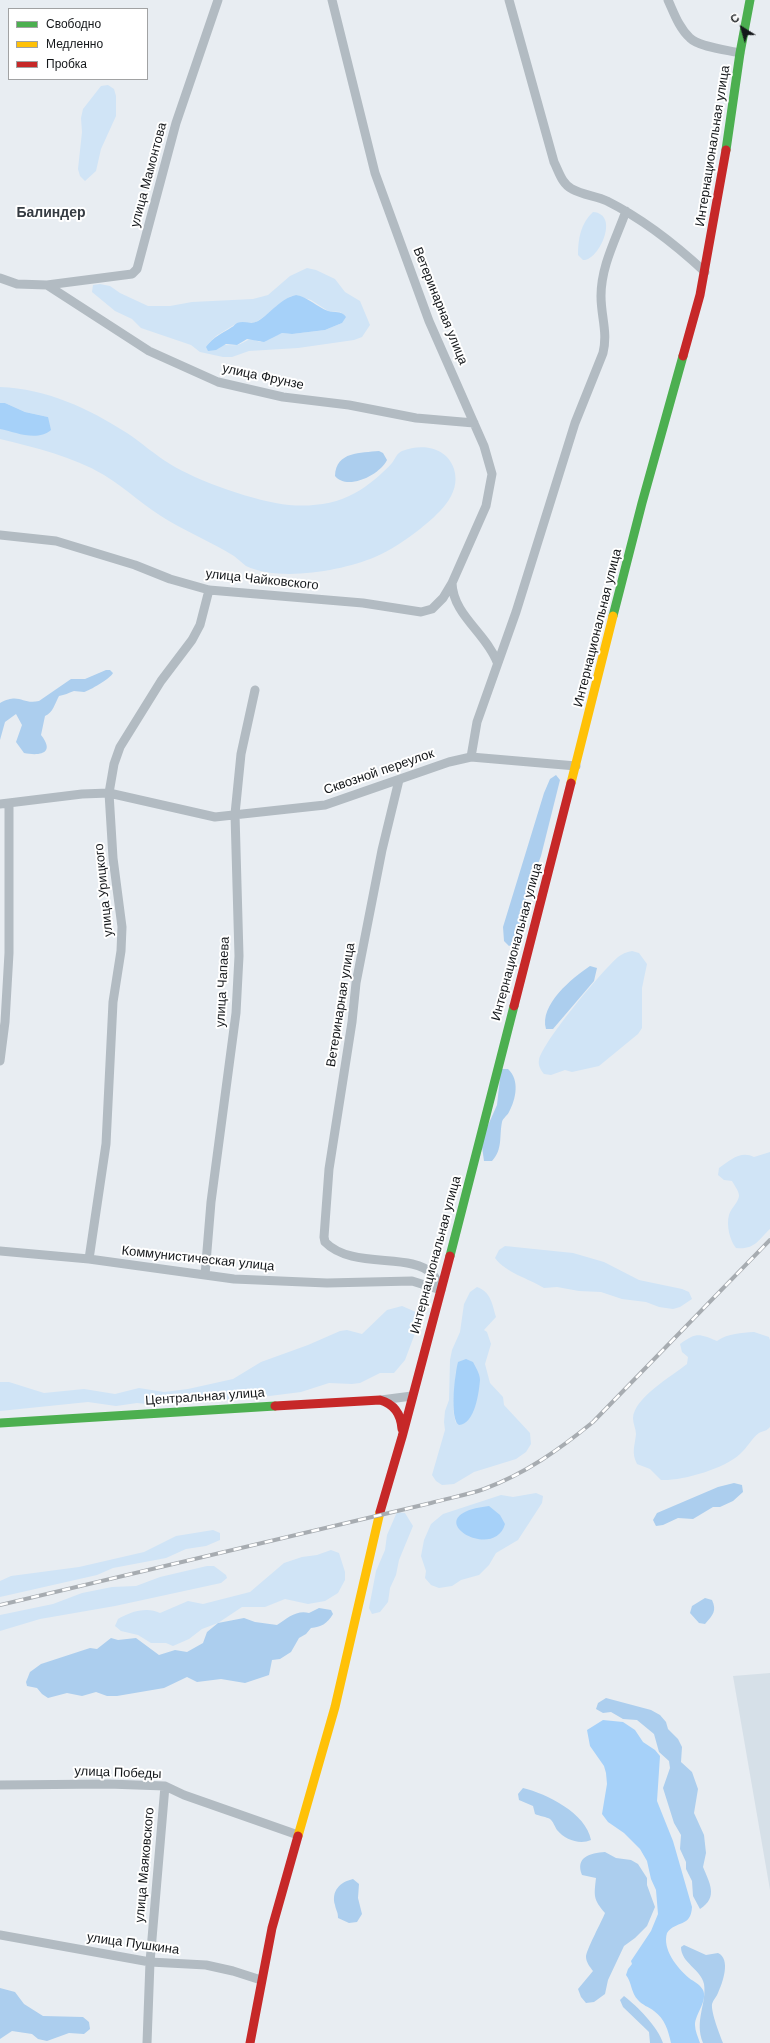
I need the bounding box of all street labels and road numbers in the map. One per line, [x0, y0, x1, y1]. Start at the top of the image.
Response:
street label: Интернациональная улица [693, 64, 733, 228]
street label: улица Мамонтова [127, 121, 171, 229]
street label: Ветеринарная улица [409, 245, 471, 367]
street label: улица Фрунзе [221, 361, 305, 393]
street label: Интернациональная улица [571, 547, 625, 709]
street label: улица Чайковского [205, 566, 319, 594]
street label: Сквозной переулок [322, 746, 436, 798]
street label: улица Урицкого [91, 843, 117, 937]
street label: Интернациональная улица [488, 861, 546, 1023]
street label: улица Чапаева [213, 936, 233, 1028]
street label: Ветеринарная улица [323, 942, 359, 1068]
street label: Интернациональная улица [407, 1174, 465, 1336]
street label: Коммунистическая улица [121, 1243, 275, 1275]
street label: Центральная улица [145, 1385, 265, 1409]
street label: улица Победы [74, 1764, 162, 1782]
street label: улица Маяковского [132, 1807, 158, 1923]
street label: улица Пушкина [86, 1930, 180, 1958]

